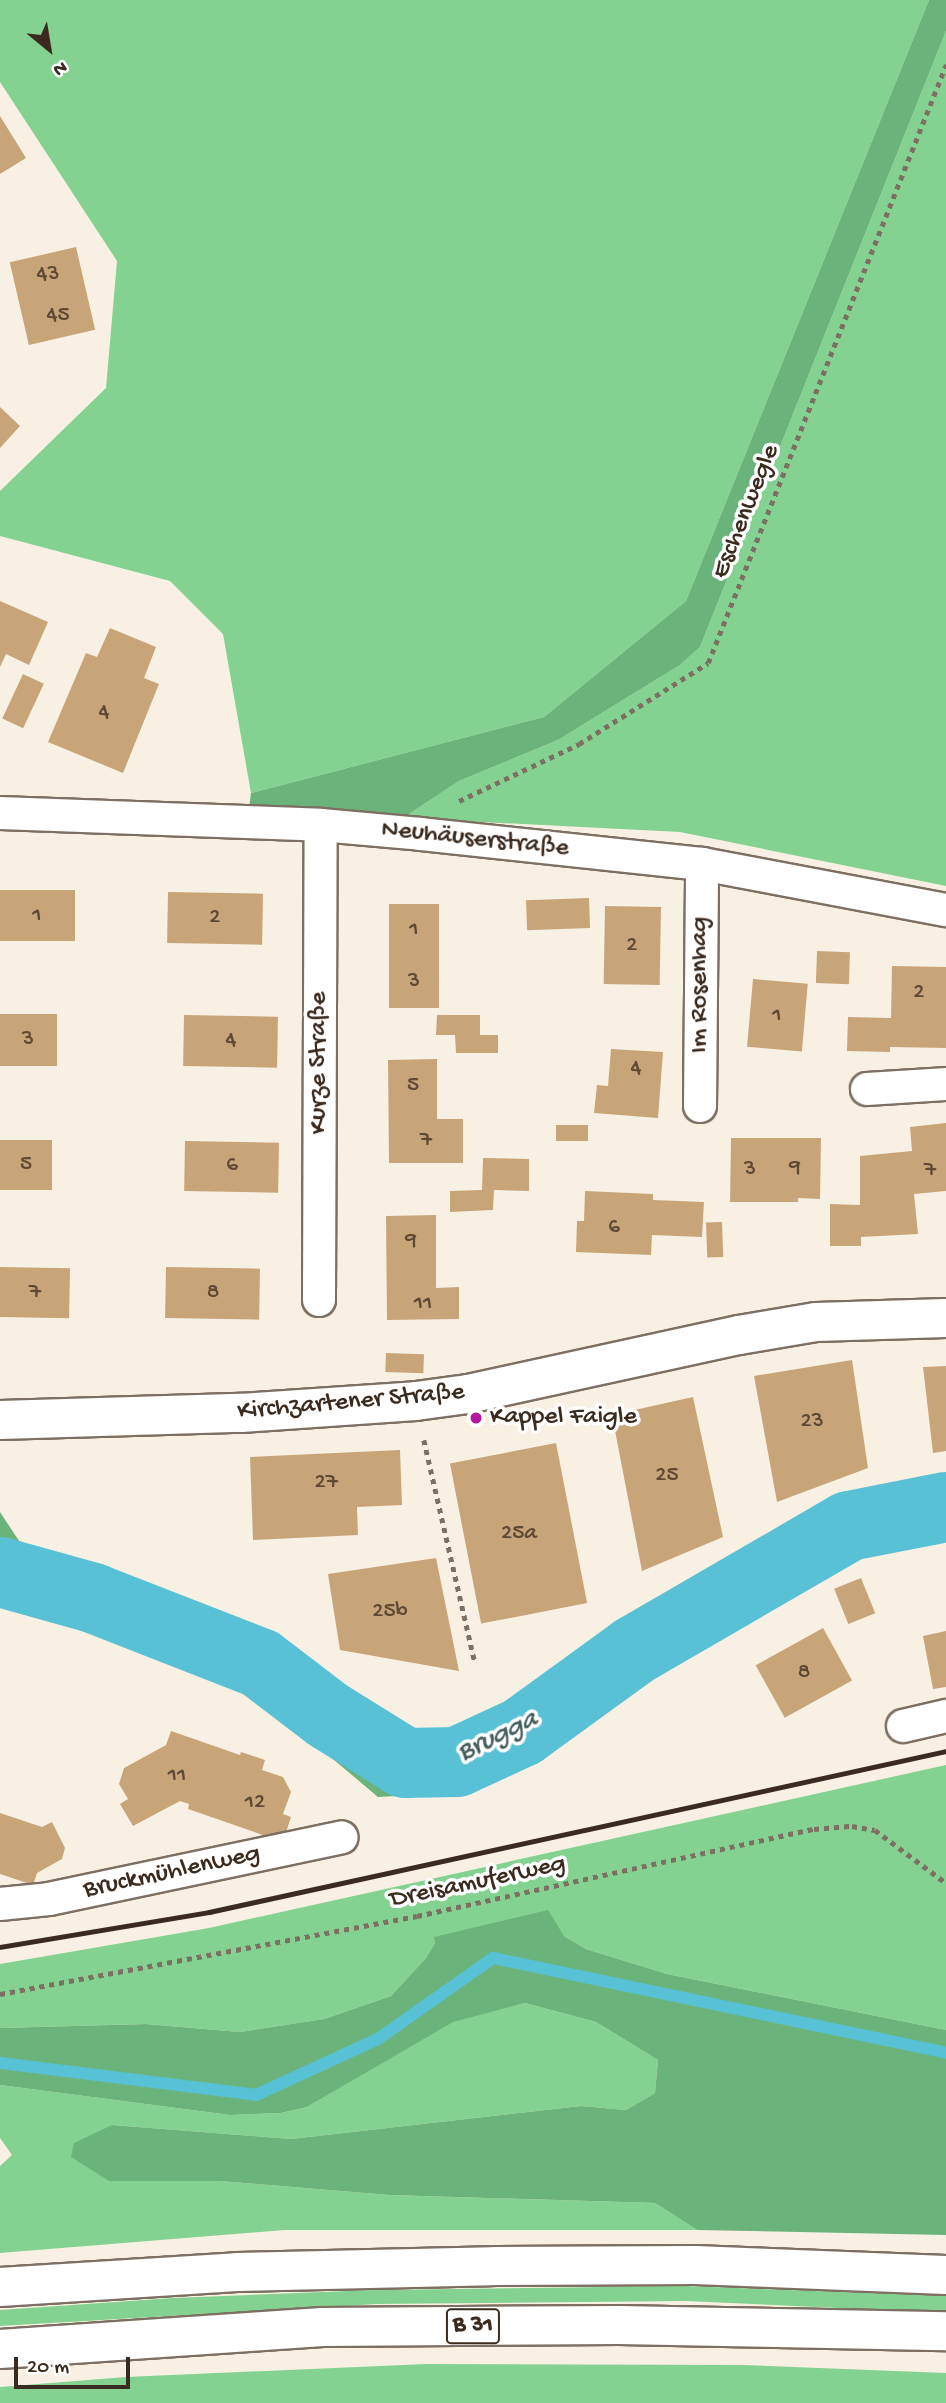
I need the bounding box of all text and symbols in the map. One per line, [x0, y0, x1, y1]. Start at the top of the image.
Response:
north arrow [14, 14, 84, 84]
text: N [49, 55, 71, 81]
house number: 43 [37, 261, 59, 289]
house number: 45 [47, 302, 69, 330]
street label: Eschenwegle [706, 440, 788, 584]
house number: 4 [99, 699, 109, 727]
street label: Neuhäuserstraße [380, 815, 570, 865]
house number: 1 [32, 902, 42, 930]
house number: 2 [209, 904, 221, 932]
house number: 1 [409, 916, 419, 944]
street label: Im Rosenhag [685, 917, 717, 1053]
house number: 2 [626, 932, 638, 960]
house number: 3 [408, 968, 420, 996]
house number: 2 [913, 979, 925, 1007]
street label: Kurze Straße [304, 992, 336, 1134]
house number: 1 [772, 1002, 782, 1030]
house number: 3 [22, 1026, 34, 1054]
house number: 4 [226, 1027, 236, 1055]
house number: 4 [631, 1055, 641, 1083]
house number: 5 [407, 1072, 419, 1100]
house number: 7 [420, 1127, 432, 1155]
house number: 5 [20, 1151, 32, 1179]
house number: 6 [226, 1152, 238, 1180]
house number: 9 [789, 1154, 801, 1182]
house number: 3 [744, 1156, 756, 1184]
house number: 7 [924, 1157, 936, 1185]
house number: 6 [608, 1214, 620, 1242]
house number: 9 [405, 1227, 417, 1255]
house number: 7 [29, 1279, 41, 1307]
house number: 8 [207, 1279, 219, 1307]
house number: 11 [414, 1290, 432, 1318]
street label: Kirchzartener Straße [236, 1378, 466, 1428]
place label: Kappel Faigle [490, 1402, 637, 1434]
house number: 23 [800, 1408, 824, 1436]
marker: Kappel Faigle [468, 1410, 484, 1426]
house number: 25 [655, 1462, 679, 1490]
house number: 27 [314, 1469, 338, 1497]
house number: 25a [501, 1520, 537, 1548]
house number: 25b [372, 1598, 408, 1626]
house number: 8 [798, 1659, 810, 1687]
water label: Brugga [453, 1703, 543, 1771]
house number: 11 [168, 1762, 186, 1790]
house number: 12 [245, 1789, 265, 1817]
street label: Bruckmühlenweg [81, 1839, 263, 1907]
street label: Dreisamuferweg [387, 1849, 569, 1917]
road number: B 31 [445, 2306, 501, 2346]
scale bar [18, 2344, 133, 2388]
text: 20 m [27, 2356, 69, 2381]

